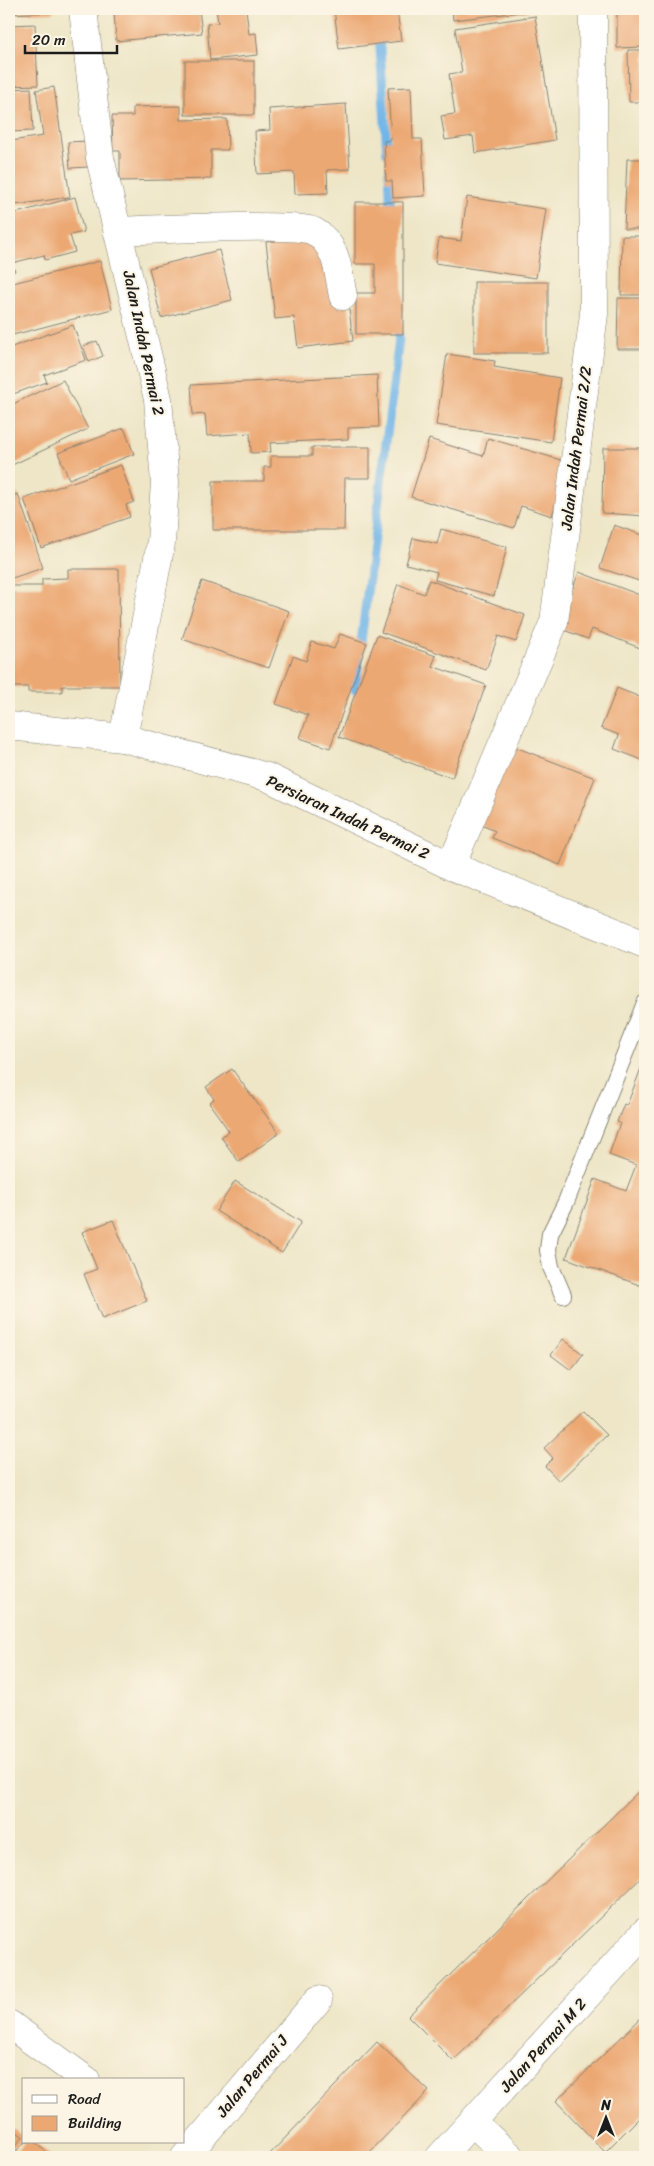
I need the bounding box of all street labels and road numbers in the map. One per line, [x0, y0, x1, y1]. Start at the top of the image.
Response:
street label: Jalan Indah Permai 2 [114, 267, 174, 418]
street label: Jalan Indah Permai 2/2 [551, 364, 600, 533]
street label: Persiaran Indah Permai 2 [261, 766, 435, 868]
street label: Jalan Permai M 2 [491, 1991, 594, 2100]
street label: Jalan Permai J [208, 2028, 296, 2125]

